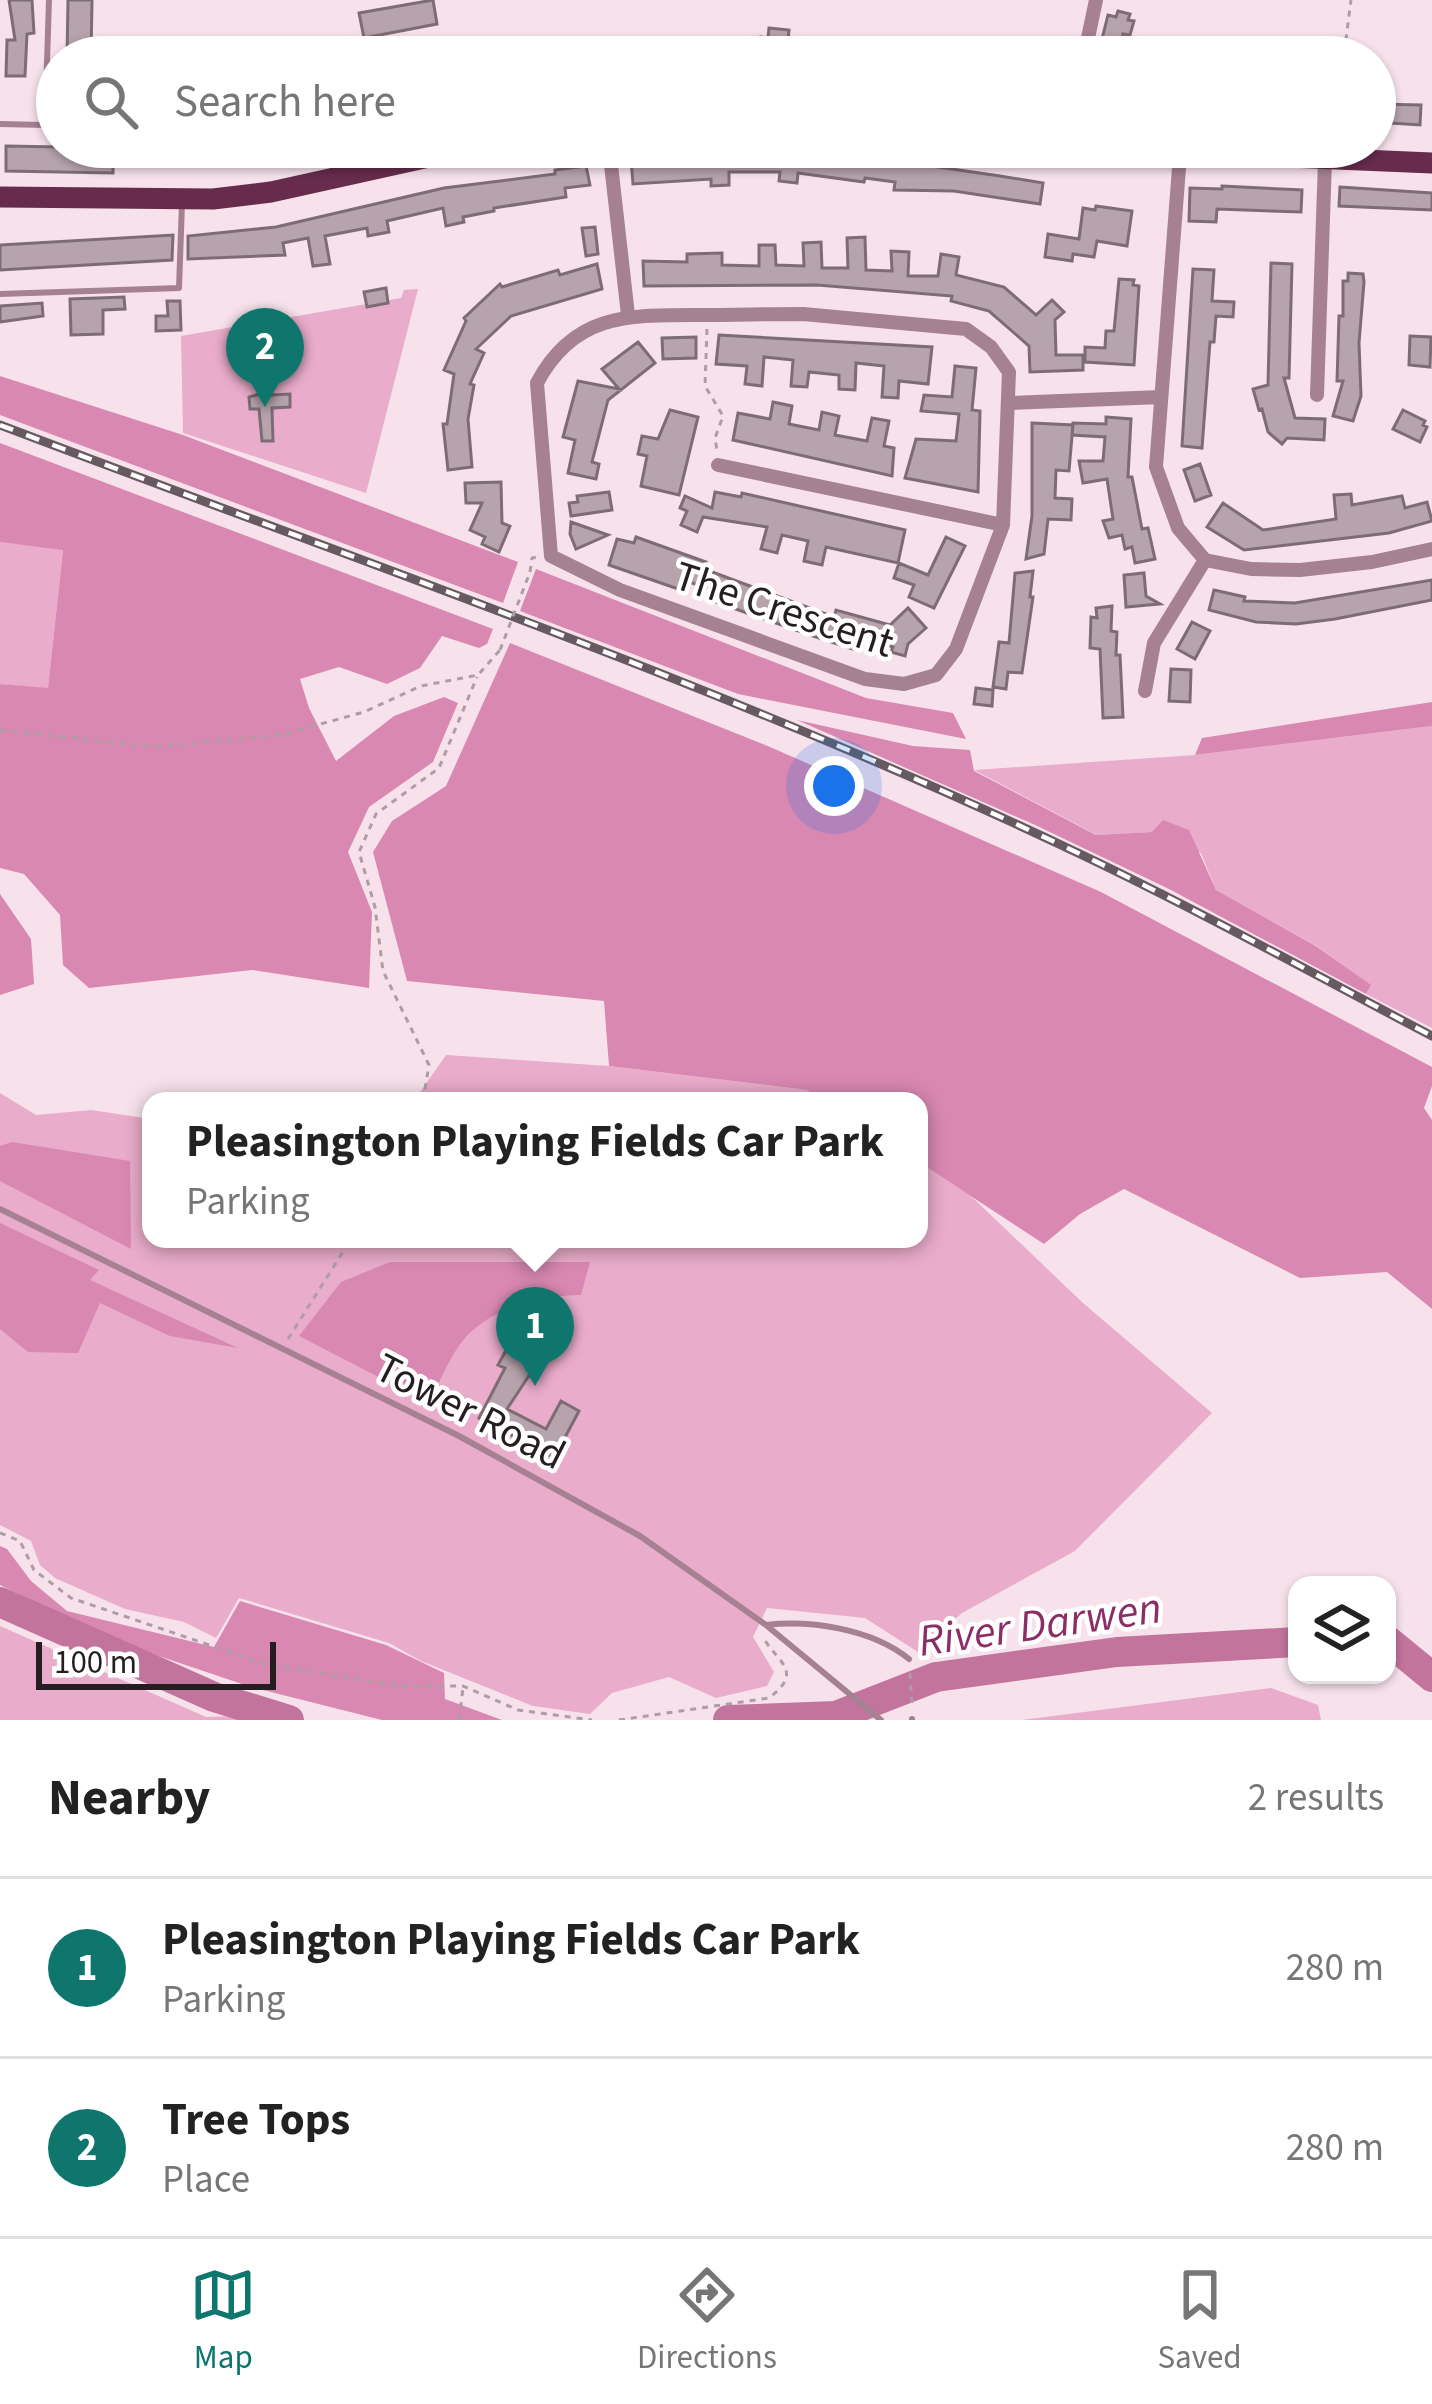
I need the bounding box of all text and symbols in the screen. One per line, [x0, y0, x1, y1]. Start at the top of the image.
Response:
search box [36, 36, 1396, 168]
icon: search [78, 69, 144, 135]
text: Search here [174, 70, 396, 134]
pin: 2 [226, 308, 304, 407]
street label: The Crescent [667, 546, 901, 674]
your location [804, 756, 864, 816]
popup [142, 1092, 928, 1248]
text: Pleasington Playing Fields Car Park [186, 1110, 884, 1174]
text: Parking [186, 1174, 310, 1230]
pin: 1 [496, 1287, 574, 1386]
street label: Tower Road [364, 1338, 576, 1486]
water label: River Darwen [914, 1576, 1166, 1674]
map controls [1288, 1576, 1396, 1684]
button: layers [1288, 1576, 1396, 1684]
scale bar [36, 1636, 276, 1689]
text: 100 m [54, 1639, 137, 1686]
text: Nearby [48, 1762, 210, 1834]
text: 2 results [1248, 1770, 1384, 1826]
text: Pleasington Playing Fields Car Park [162, 1908, 860, 1972]
text: 1 [77, 1940, 97, 1996]
text: 280 m [1286, 1940, 1384, 1996]
text: Parking [162, 1972, 286, 2028]
text: Tree Tops [162, 2088, 350, 2152]
text: 2 [77, 2120, 97, 2176]
text: 280 m [1286, 2120, 1384, 2176]
text: Place [162, 2152, 250, 2208]
tab: Map [190, 2262, 256, 2381]
tab: Directions [637, 2262, 777, 2381]
tab: Saved [1157, 2262, 1242, 2381]

